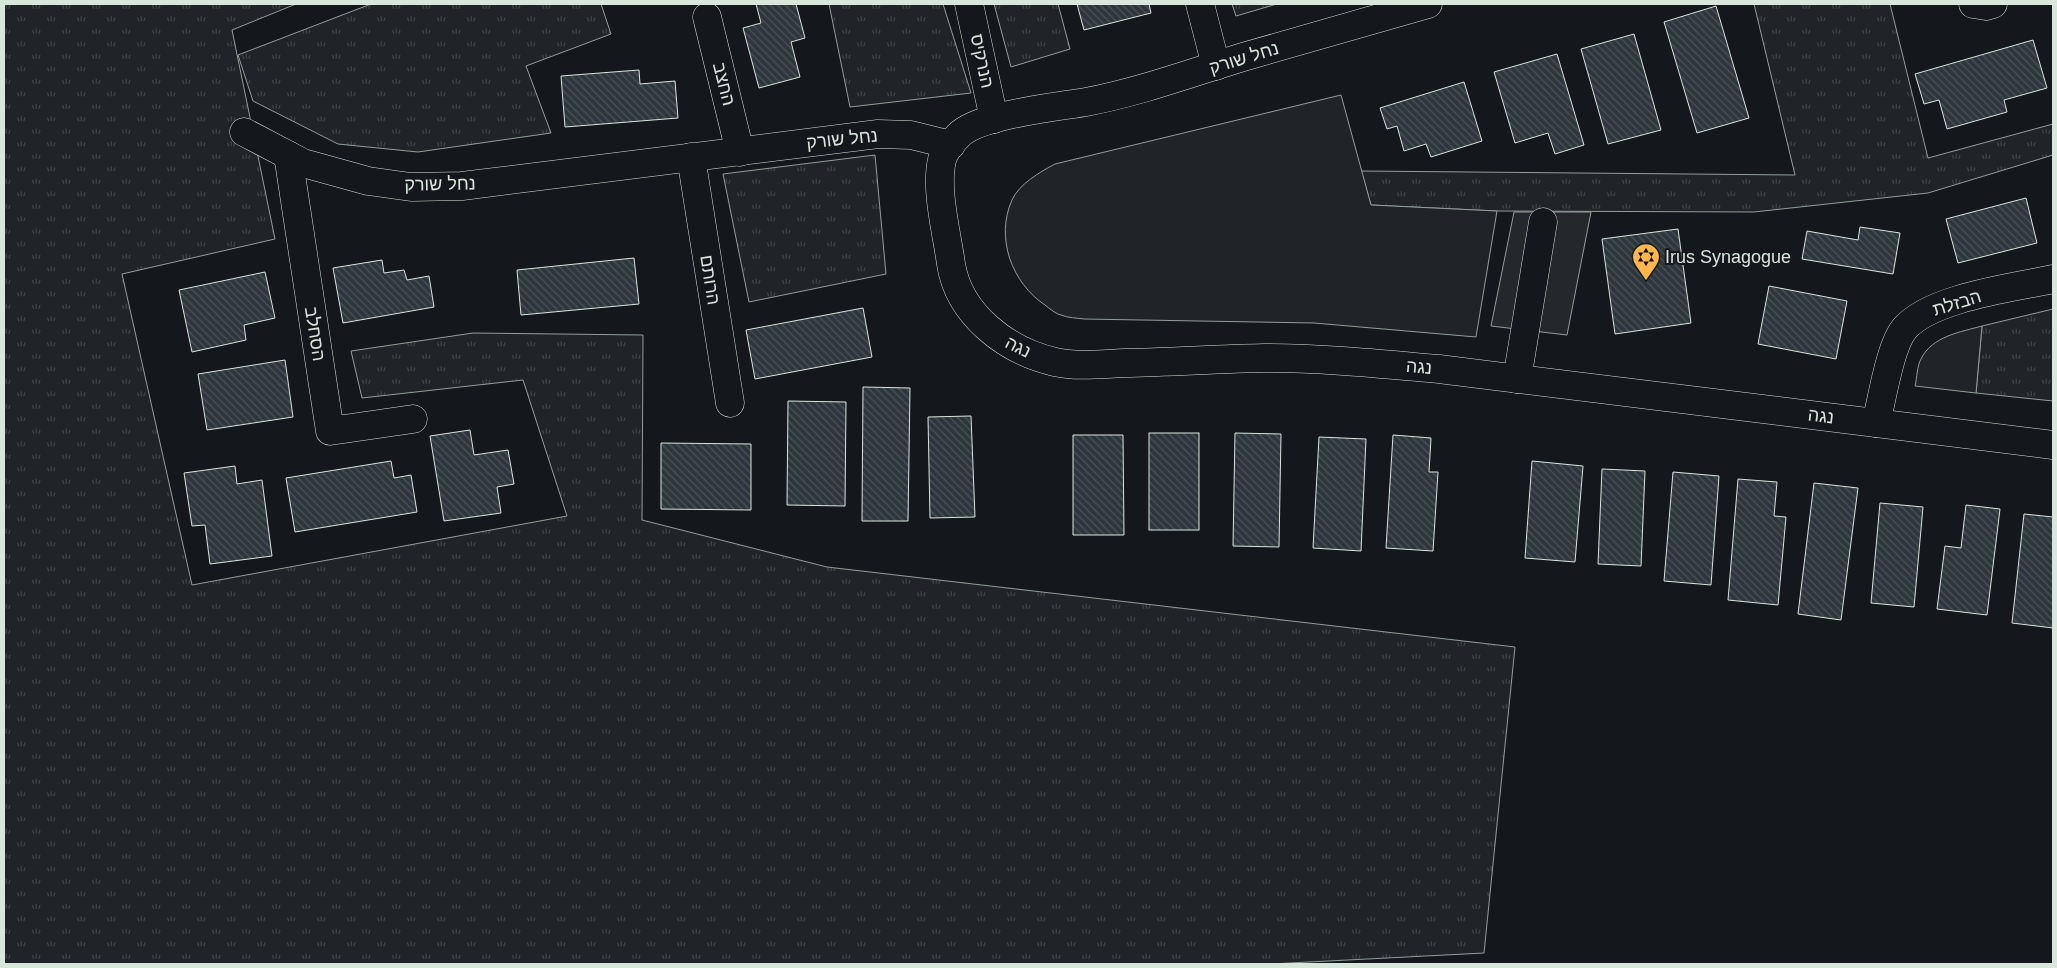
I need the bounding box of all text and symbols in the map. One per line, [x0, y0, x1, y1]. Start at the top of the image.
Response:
street label: הנרקיס [967, 32, 997, 90]
street label: נחל שורק [1207, 38, 1281, 78]
street label: החצב [709, 60, 739, 108]
street label: נחל שורק [805, 125, 879, 153]
street label: נחל שורק [404, 173, 476, 195]
synagogue icon: Irus Synagogue [1631, 242, 1661, 281]
place label: Irus Synagogue [1665, 247, 1791, 267]
street label: הרותם [696, 254, 724, 306]
street label: הבזלת [1930, 286, 1984, 320]
street label: הסחלב [301, 305, 329, 363]
street label: נגה [1002, 332, 1034, 362]
street label: נגה [1405, 356, 1433, 378]
street label: נגה [1807, 404, 1835, 428]

